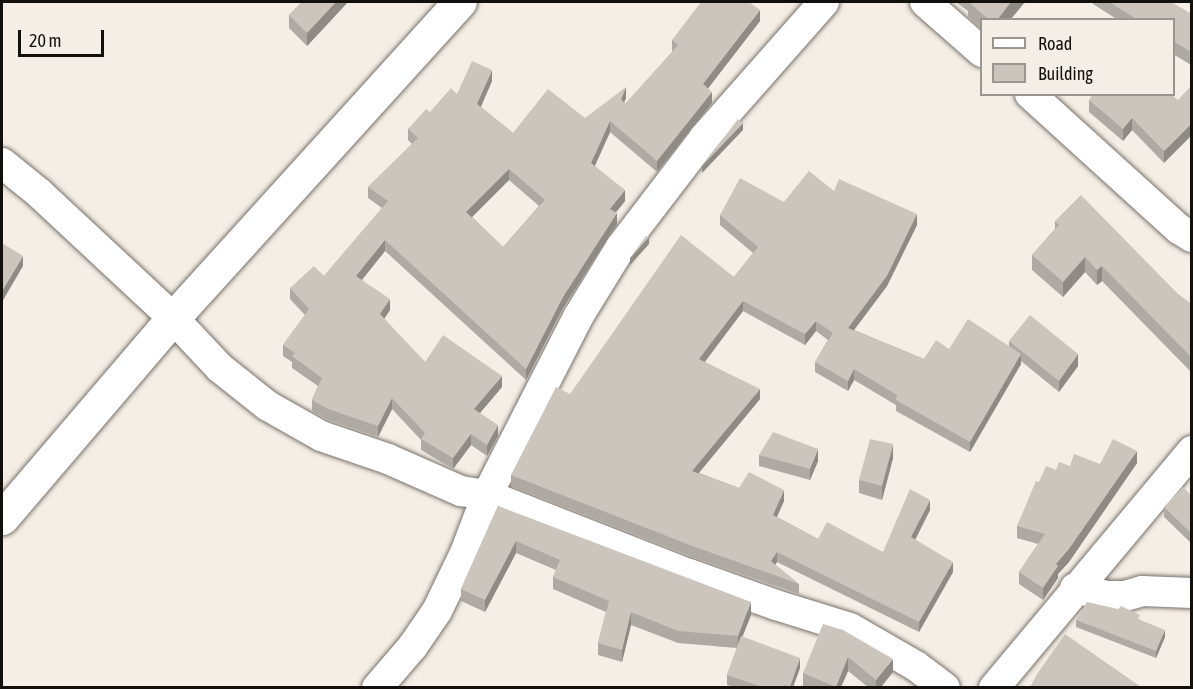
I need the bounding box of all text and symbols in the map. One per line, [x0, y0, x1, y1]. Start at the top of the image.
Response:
scale bar [21, 18, 106, 56]
legend [980, 18, 1175, 96]
text: 20 m [29, 30, 61, 51]
text: Road [1038, 33, 1072, 54]
text: Building [1038, 63, 1093, 84]

